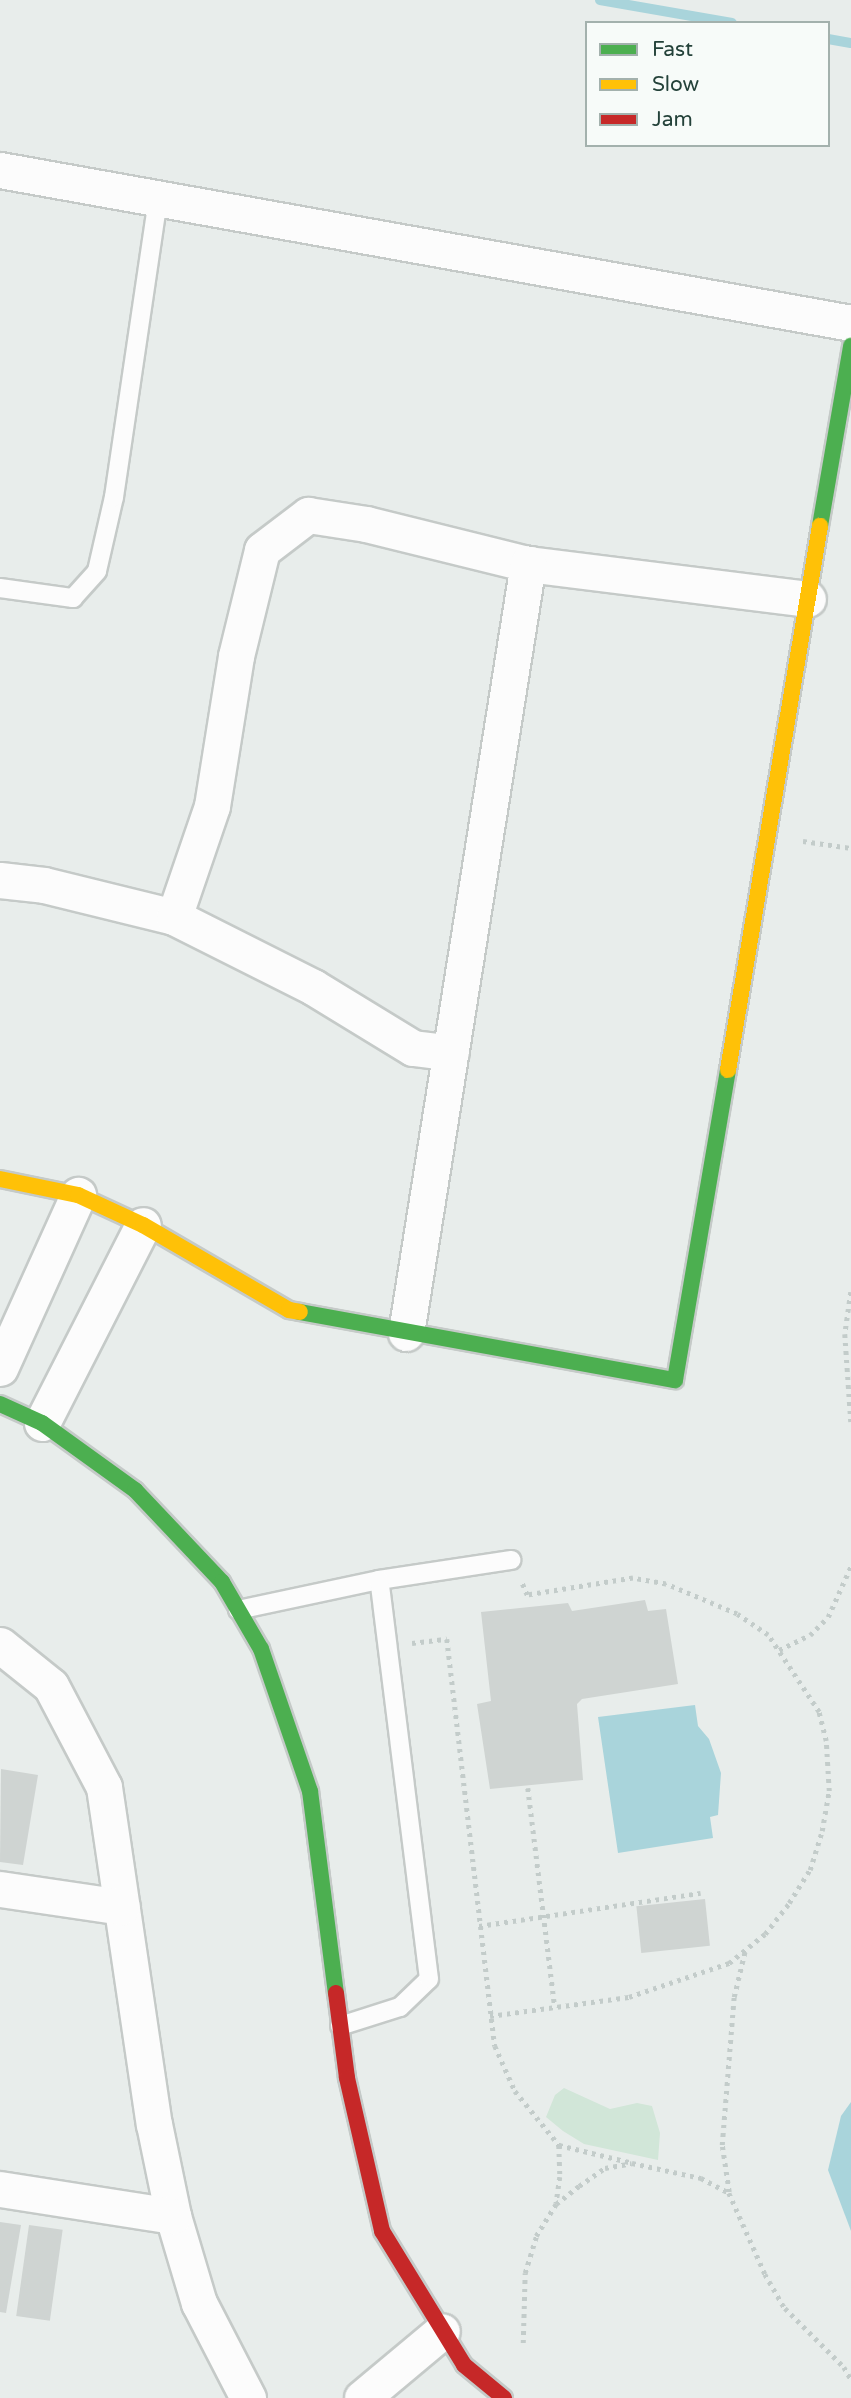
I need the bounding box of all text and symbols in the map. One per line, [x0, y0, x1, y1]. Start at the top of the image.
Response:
legend [585, 21, 830, 147]
text: Fast [652, 37, 693, 62]
text: Slow [652, 72, 699, 97]
text: Jam [652, 107, 693, 132]

